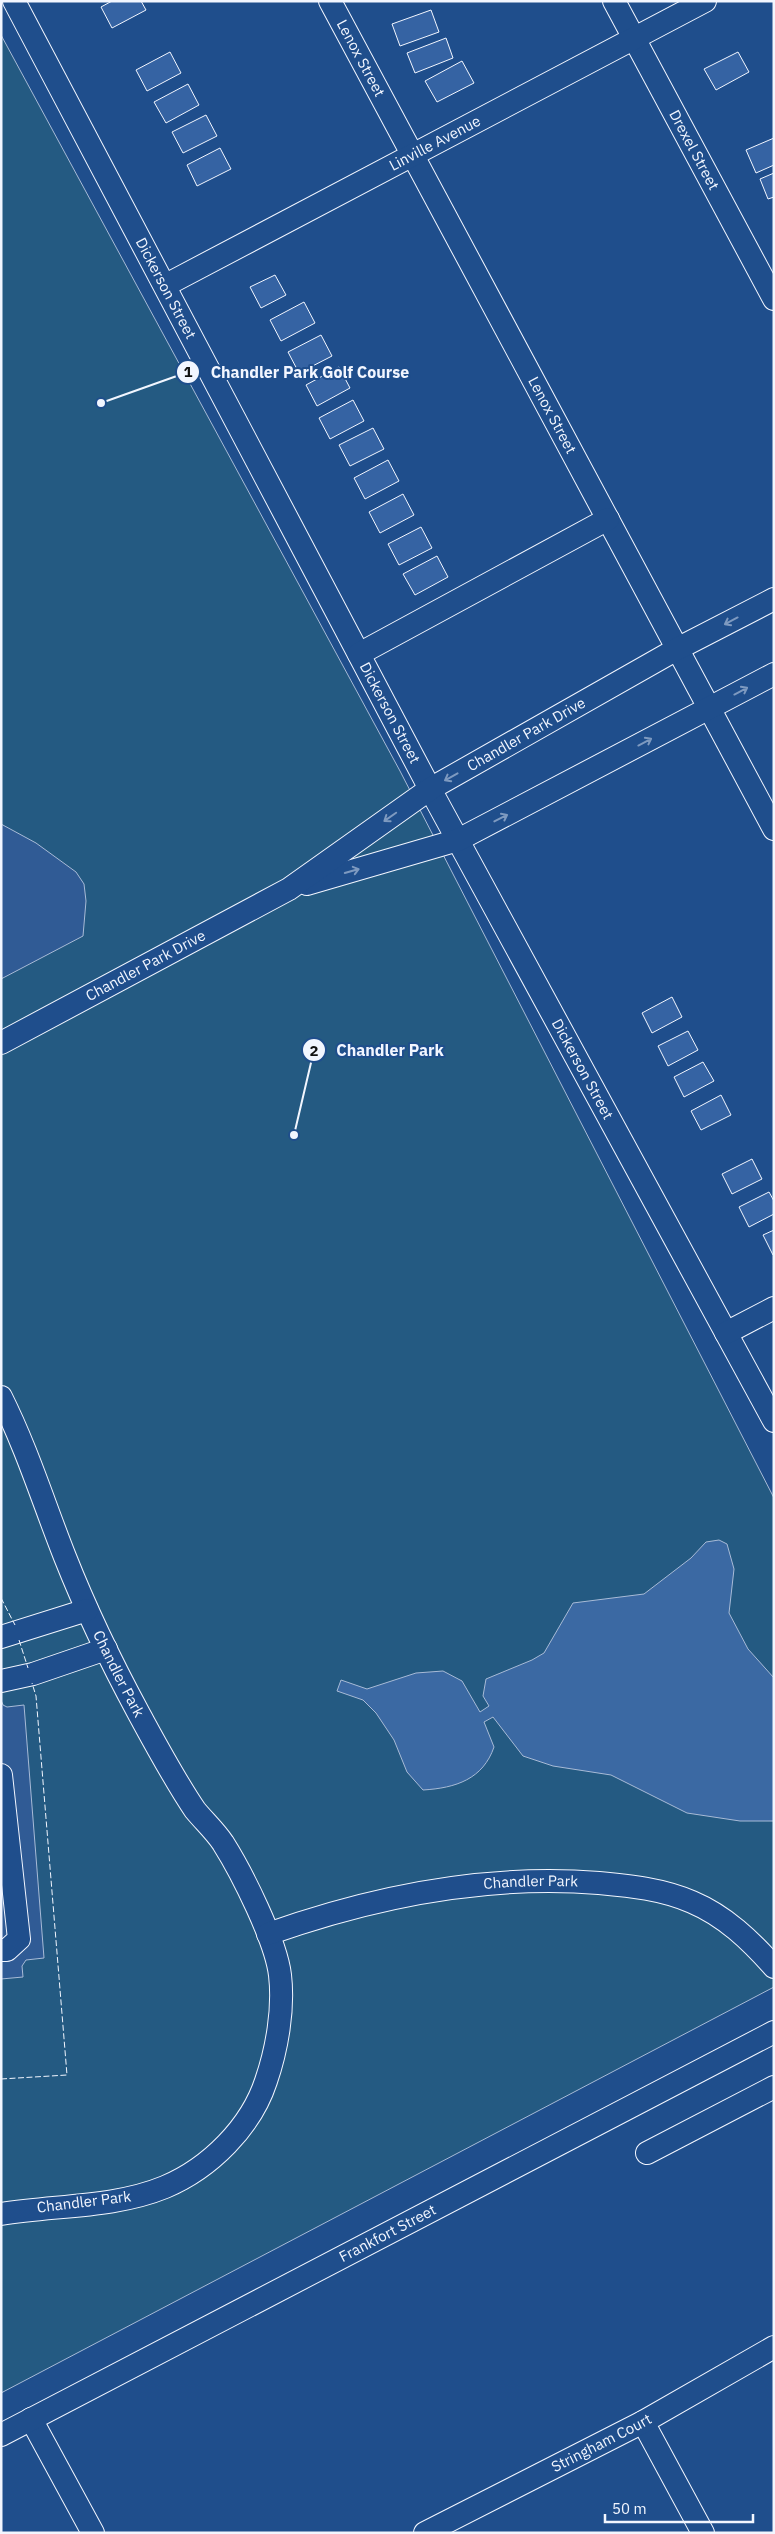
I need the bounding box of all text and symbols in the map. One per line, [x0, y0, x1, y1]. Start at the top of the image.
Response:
street label: Lenox Street [333, 16, 390, 100]
street label: Drexel Street [665, 106, 724, 193]
street label: Linville Avenue [386, 111, 484, 175]
street label: Dickerson Street [132, 234, 201, 342]
callout: Chandler Park Golf Course [176, 357, 419, 388]
text: 1 [183, 362, 193, 381]
text: Chandler Park Golf Course [211, 362, 409, 382]
street label: Lenox Street [524, 373, 581, 457]
one-way arrow [723, 616, 738, 626]
street label: Dickerson Street [356, 659, 425, 767]
one-way arrow [734, 686, 748, 696]
street label: Chandler Park Drive [463, 693, 589, 775]
one-way arrow [638, 737, 653, 747]
one-way arrow [445, 773, 459, 783]
one-way arrow [383, 812, 397, 822]
one-way arrow [494, 813, 509, 823]
one-way arrow [344, 865, 360, 875]
street label: Chandler Park Drive [82, 925, 209, 1005]
street label: Dickerson Street [548, 1015, 618, 1123]
callout: Chandler Park [301, 1035, 454, 1066]
text: Chandler Park [336, 1040, 444, 1060]
text: 2 [309, 1041, 319, 1060]
street label: Chandler Park [89, 1627, 149, 1720]
street label: Chandler Park [482, 1871, 579, 1893]
street label: Chandler Park [36, 2186, 132, 2217]
street label: Frankfort Street [336, 2200, 439, 2266]
street label: Stringham Court [548, 2409, 655, 2476]
scale bar [605, 2492, 752, 2524]
text: 50 m [612, 2499, 647, 2518]

